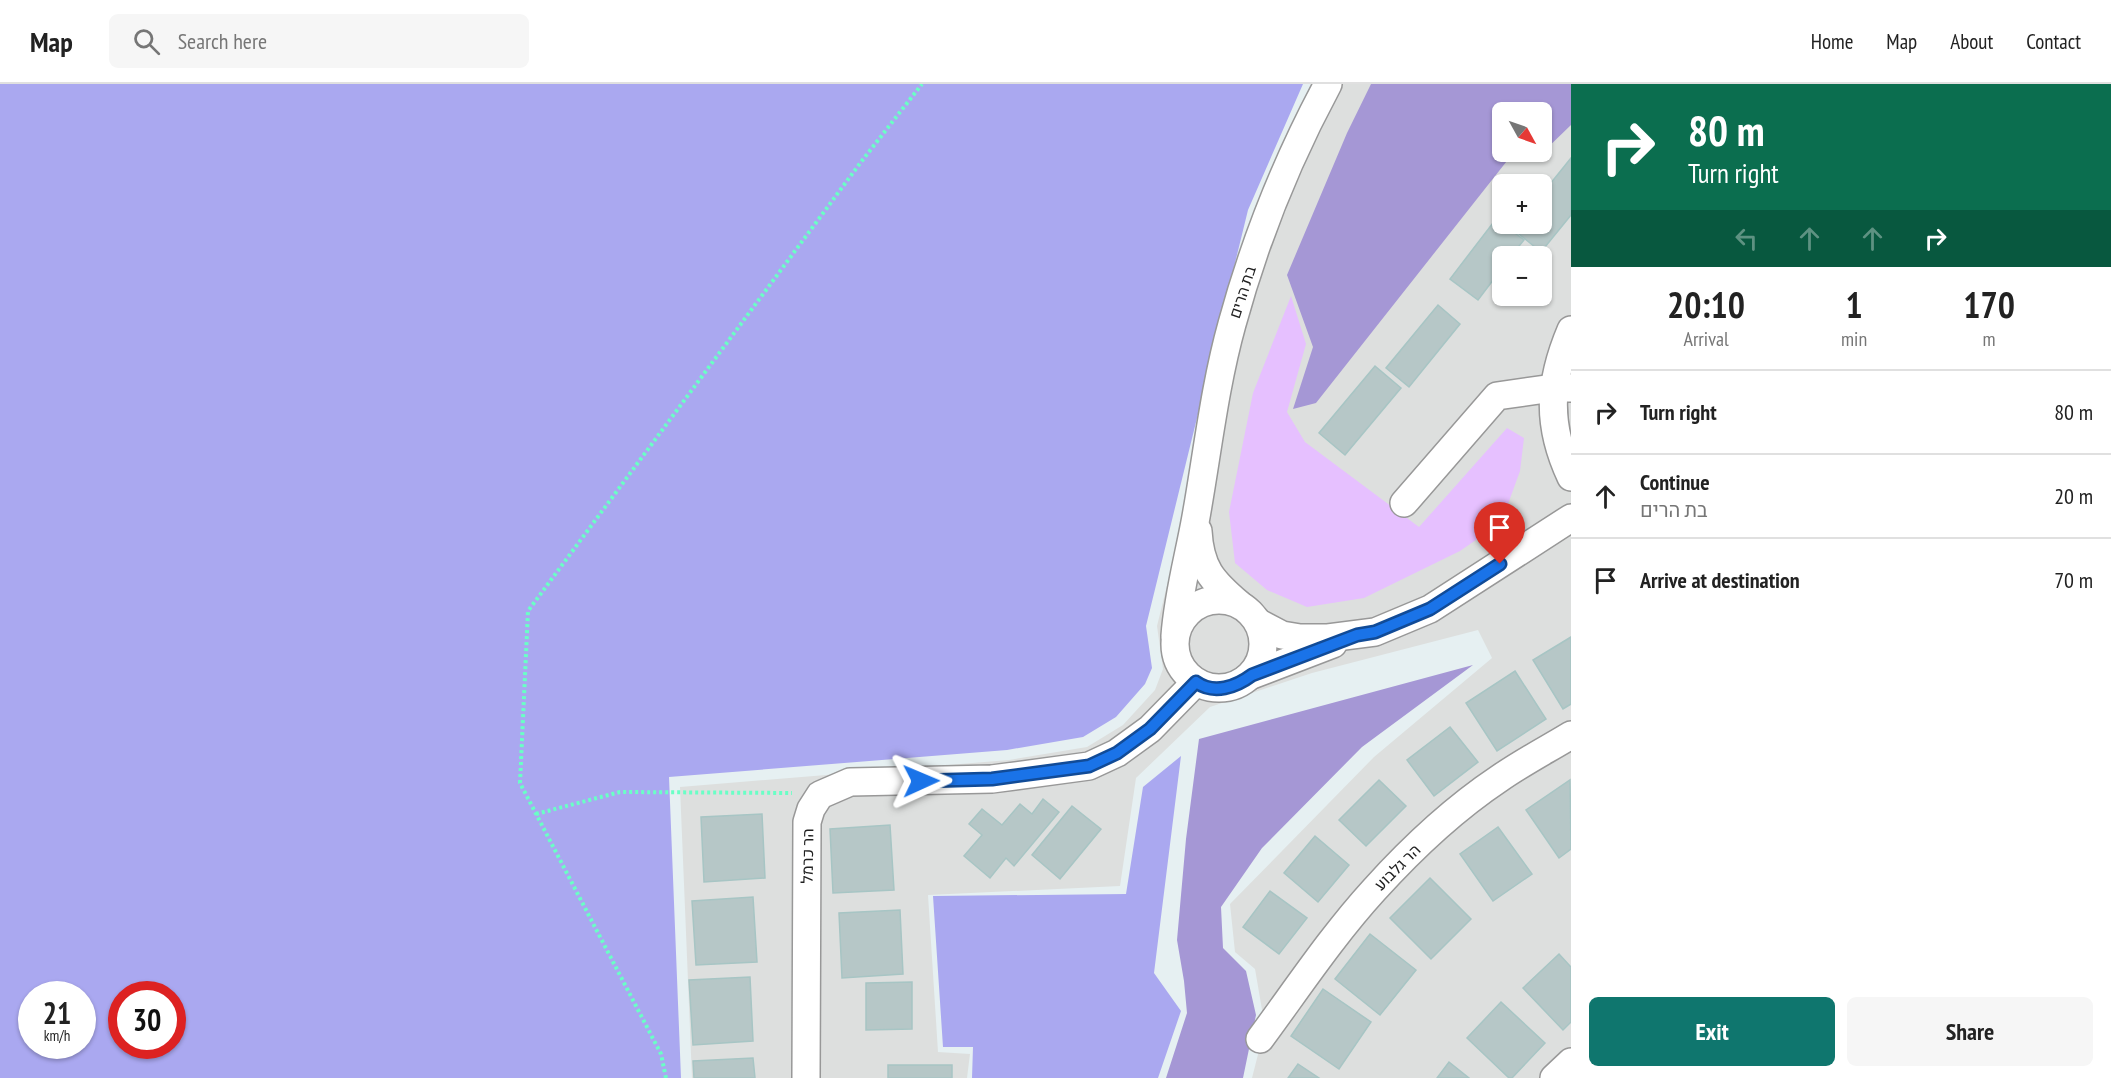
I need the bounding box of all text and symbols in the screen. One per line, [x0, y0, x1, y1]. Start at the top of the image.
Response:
search box [109, 14, 529, 68]
text: Map [30, 23, 73, 60]
icon: search [130, 25, 163, 58]
text: Search here [178, 27, 267, 55]
text: Home [1811, 28, 1853, 55]
text: Map [1886, 28, 1917, 55]
text: About [1950, 28, 1993, 55]
text: Contact [2026, 28, 2081, 55]
north arrow [1492, 102, 1552, 162]
map controls [1492, 102, 1552, 306]
text: 80 m [1688, 103, 1765, 158]
icon: right [1589, 108, 1667, 186]
text: Turn right [1688, 156, 1779, 190]
button: + [1492, 174, 1552, 234]
icon: left [1730, 222, 1763, 255]
icon: ahead [1793, 222, 1826, 255]
icon: ahead [1856, 222, 1889, 255]
icon: right [1919, 222, 1952, 255]
button: − [1492, 246, 1552, 306]
street label: בת הרים [1224, 263, 1260, 321]
text: 20:10 [1667, 281, 1745, 328]
text: 1 [1845, 281, 1863, 328]
text: 170 [1963, 281, 2015, 328]
text: Arrival [1683, 326, 1729, 352]
text: min [1841, 326, 1867, 352]
text: m [1983, 326, 1996, 352]
icon: right [1589, 396, 1622, 429]
text: Turn right [1640, 398, 1717, 426]
text: 80 m [2054, 398, 2093, 426]
text: Continue [1640, 468, 1710, 496]
icon: ahead [1589, 480, 1622, 513]
text: 20 m [2054, 482, 2093, 510]
text: בת הרים [1640, 497, 1708, 523]
pin [1474, 502, 1525, 564]
icon: arrive [1483, 511, 1516, 544]
icon: arrive [1589, 564, 1622, 597]
text: Arrive at destination [1640, 566, 1800, 594]
text: 70 m [2054, 566, 2093, 594]
position arrow [889, 749, 953, 813]
street label: הר כרמל [797, 828, 817, 884]
street label: הר גלבוע [1370, 840, 1424, 894]
speed limit sign: 30 [108, 981, 186, 1059]
text: 21 [43, 993, 71, 1032]
button: Exit [1589, 997, 1835, 1066]
button: Share [1847, 997, 2093, 1066]
text: km/h [44, 1026, 70, 1045]

